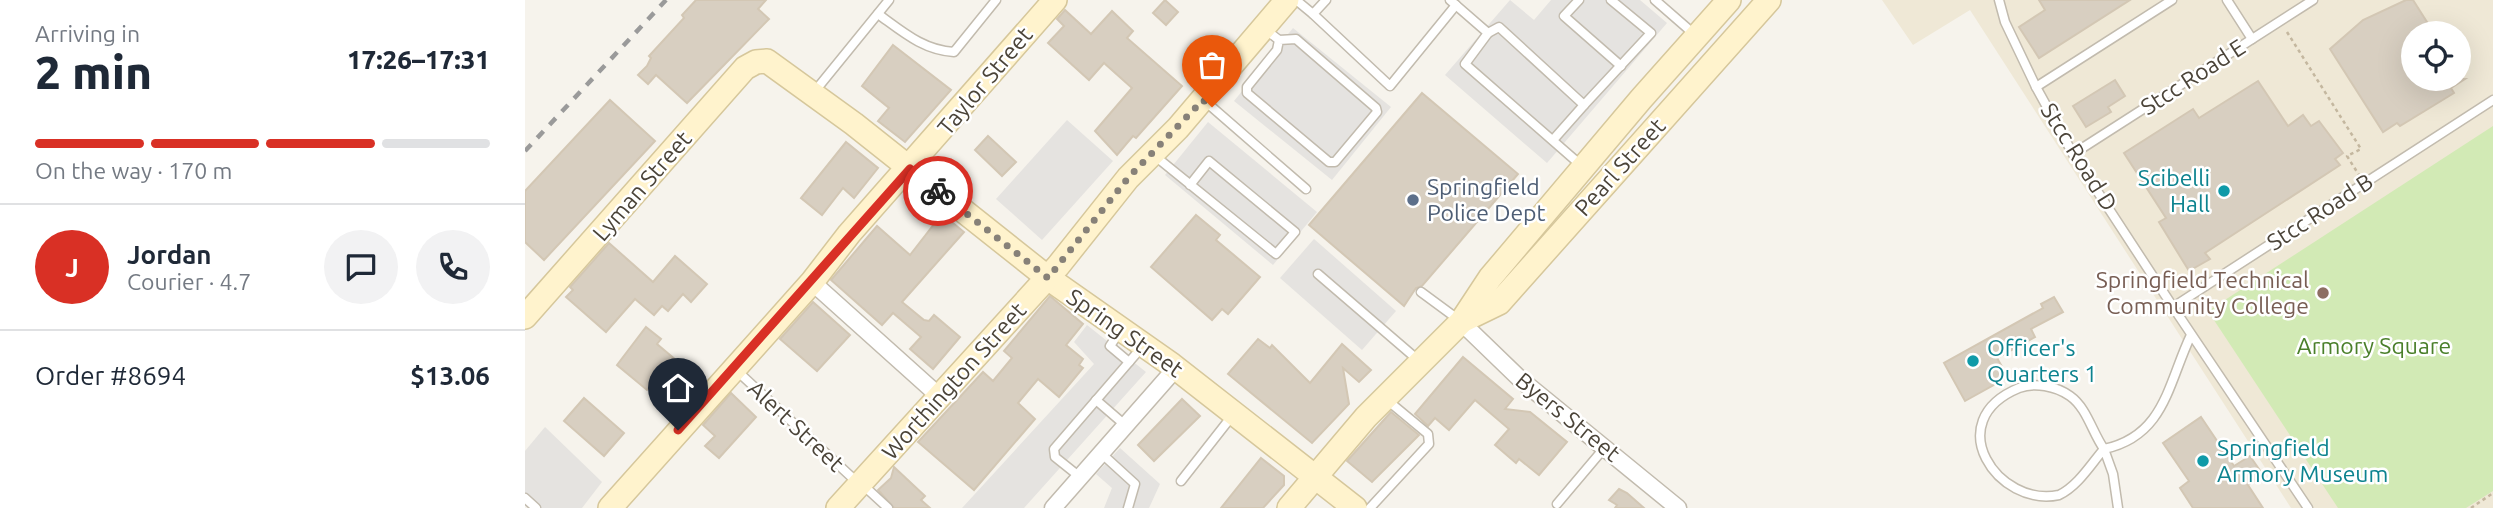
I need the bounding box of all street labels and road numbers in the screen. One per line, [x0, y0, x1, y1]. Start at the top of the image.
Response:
street label: Taylor Street [932, 22, 1037, 139]
street label: Stcc Road E [2136, 34, 2249, 119]
street label: Stcc Road D [2036, 98, 2122, 215]
street label: Pearl Street [1570, 113, 1670, 220]
street label: Lyman Street [587, 126, 696, 245]
street label: Stcc Road B [2262, 168, 2377, 255]
street label: Spring Street [1063, 283, 1188, 382]
street label: Worthington Street [877, 297, 1031, 464]
street label: Byers Street [1511, 367, 1625, 466]
street label: Alert Street [744, 375, 849, 476]

